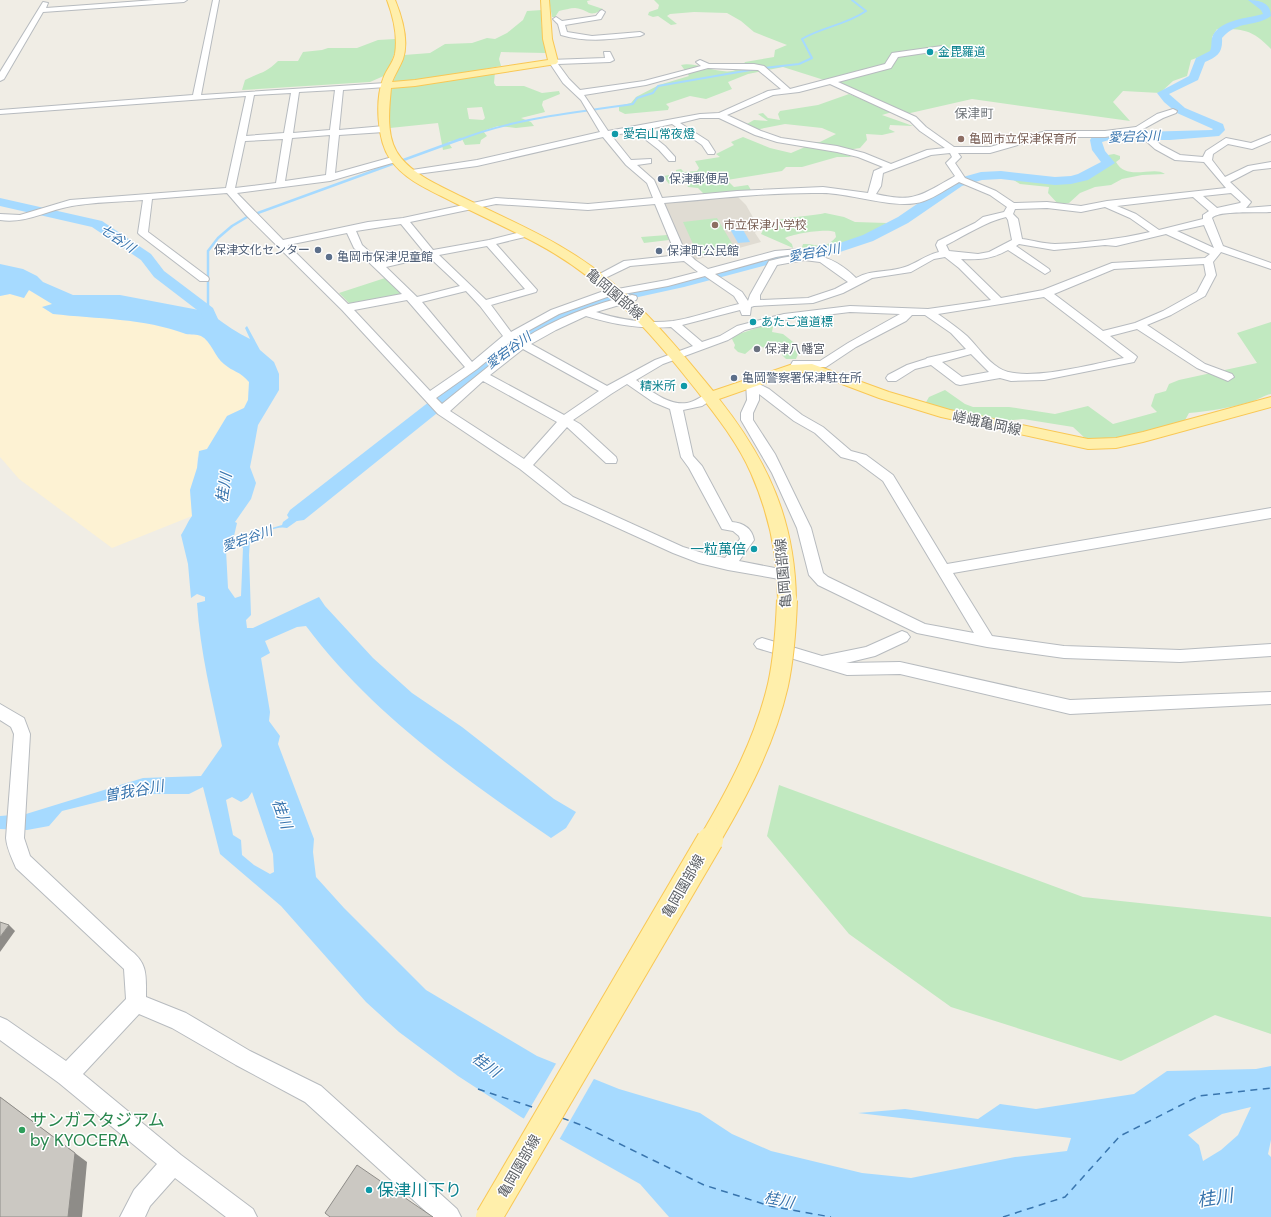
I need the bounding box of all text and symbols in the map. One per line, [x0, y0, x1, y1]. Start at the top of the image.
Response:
place label: 金毘羅道 [938, 44, 986, 60]
marker: 金毘羅道 [925, 47, 935, 57]
district label: 保津町 [954, 105, 994, 122]
place label: 愛宕山常夜燈 [623, 126, 695, 142]
water label: 愛宕谷川 [1108, 127, 1162, 146]
marker: 愛宕山常夜燈 [610, 129, 620, 139]
place label: 亀岡市立保津保育所 [969, 131, 1077, 147]
marker: 亀岡市立保津保育所 [956, 134, 966, 144]
place label: 保津郵便局 [669, 171, 729, 187]
marker: 保津郵便局 [656, 174, 666, 184]
place label: 市立保津小学校 [723, 217, 807, 233]
water label: 七谷川 [97, 220, 140, 257]
marker: 市立保津小学校 [710, 220, 720, 230]
water label: 愛宕谷川 [787, 239, 843, 265]
place label: 保津文化センター [214, 242, 310, 258]
place label: 保津町公民館 [667, 243, 739, 259]
marker: 保津文化センター [313, 245, 323, 255]
marker: 保津町公民館 [654, 246, 664, 256]
place label: 亀岡市保津児童館 [337, 249, 433, 265]
marker: 亀岡市保津児童館 [324, 252, 334, 262]
street label: 亀岡園部線 [582, 265, 648, 323]
place label: あたご道道標 [761, 314, 833, 330]
marker: あたご道道標 [748, 317, 758, 327]
water label: 愛宕谷川 [482, 327, 536, 373]
place label: 保津八幡宮 [765, 341, 825, 357]
marker: 保津八幡宮 [752, 344, 762, 354]
place label: 亀岡警察署保津駐在所 [742, 370, 862, 386]
marker: 亀岡警察署保津駐在所 [729, 373, 739, 383]
place label: 精米所 [640, 378, 676, 394]
marker: 精米所 [679, 381, 689, 391]
street label: 嵯峨亀岡線 [951, 407, 1023, 439]
water label: 桂川 [212, 470, 237, 504]
water label: 愛宕谷川 [220, 521, 276, 555]
street label: 亀岡園部線 [771, 537, 795, 609]
place label: 一粒萬倍 [690, 540, 746, 558]
marker: 一粒萬倍 [749, 544, 759, 554]
water label: 曽我谷川 [103, 776, 167, 806]
water label: 桂川 [267, 796, 297, 833]
street label: 亀岡園部線 [658, 851, 708, 921]
water label: 桂川 [468, 1048, 506, 1083]
place label: サンガスタジアム by KYOCERA [30, 1109, 165, 1151]
marker: サンガスタジアム by KYOCERA [17, 1125, 27, 1135]
street label: 亀岡園部線 [494, 1131, 544, 1201]
place label: 保津川下り [377, 1179, 462, 1201]
water label: 桂川 [1195, 1183, 1237, 1213]
marker: 保津川下り [364, 1185, 374, 1195]
water label: 桂川 [762, 1187, 798, 1213]

